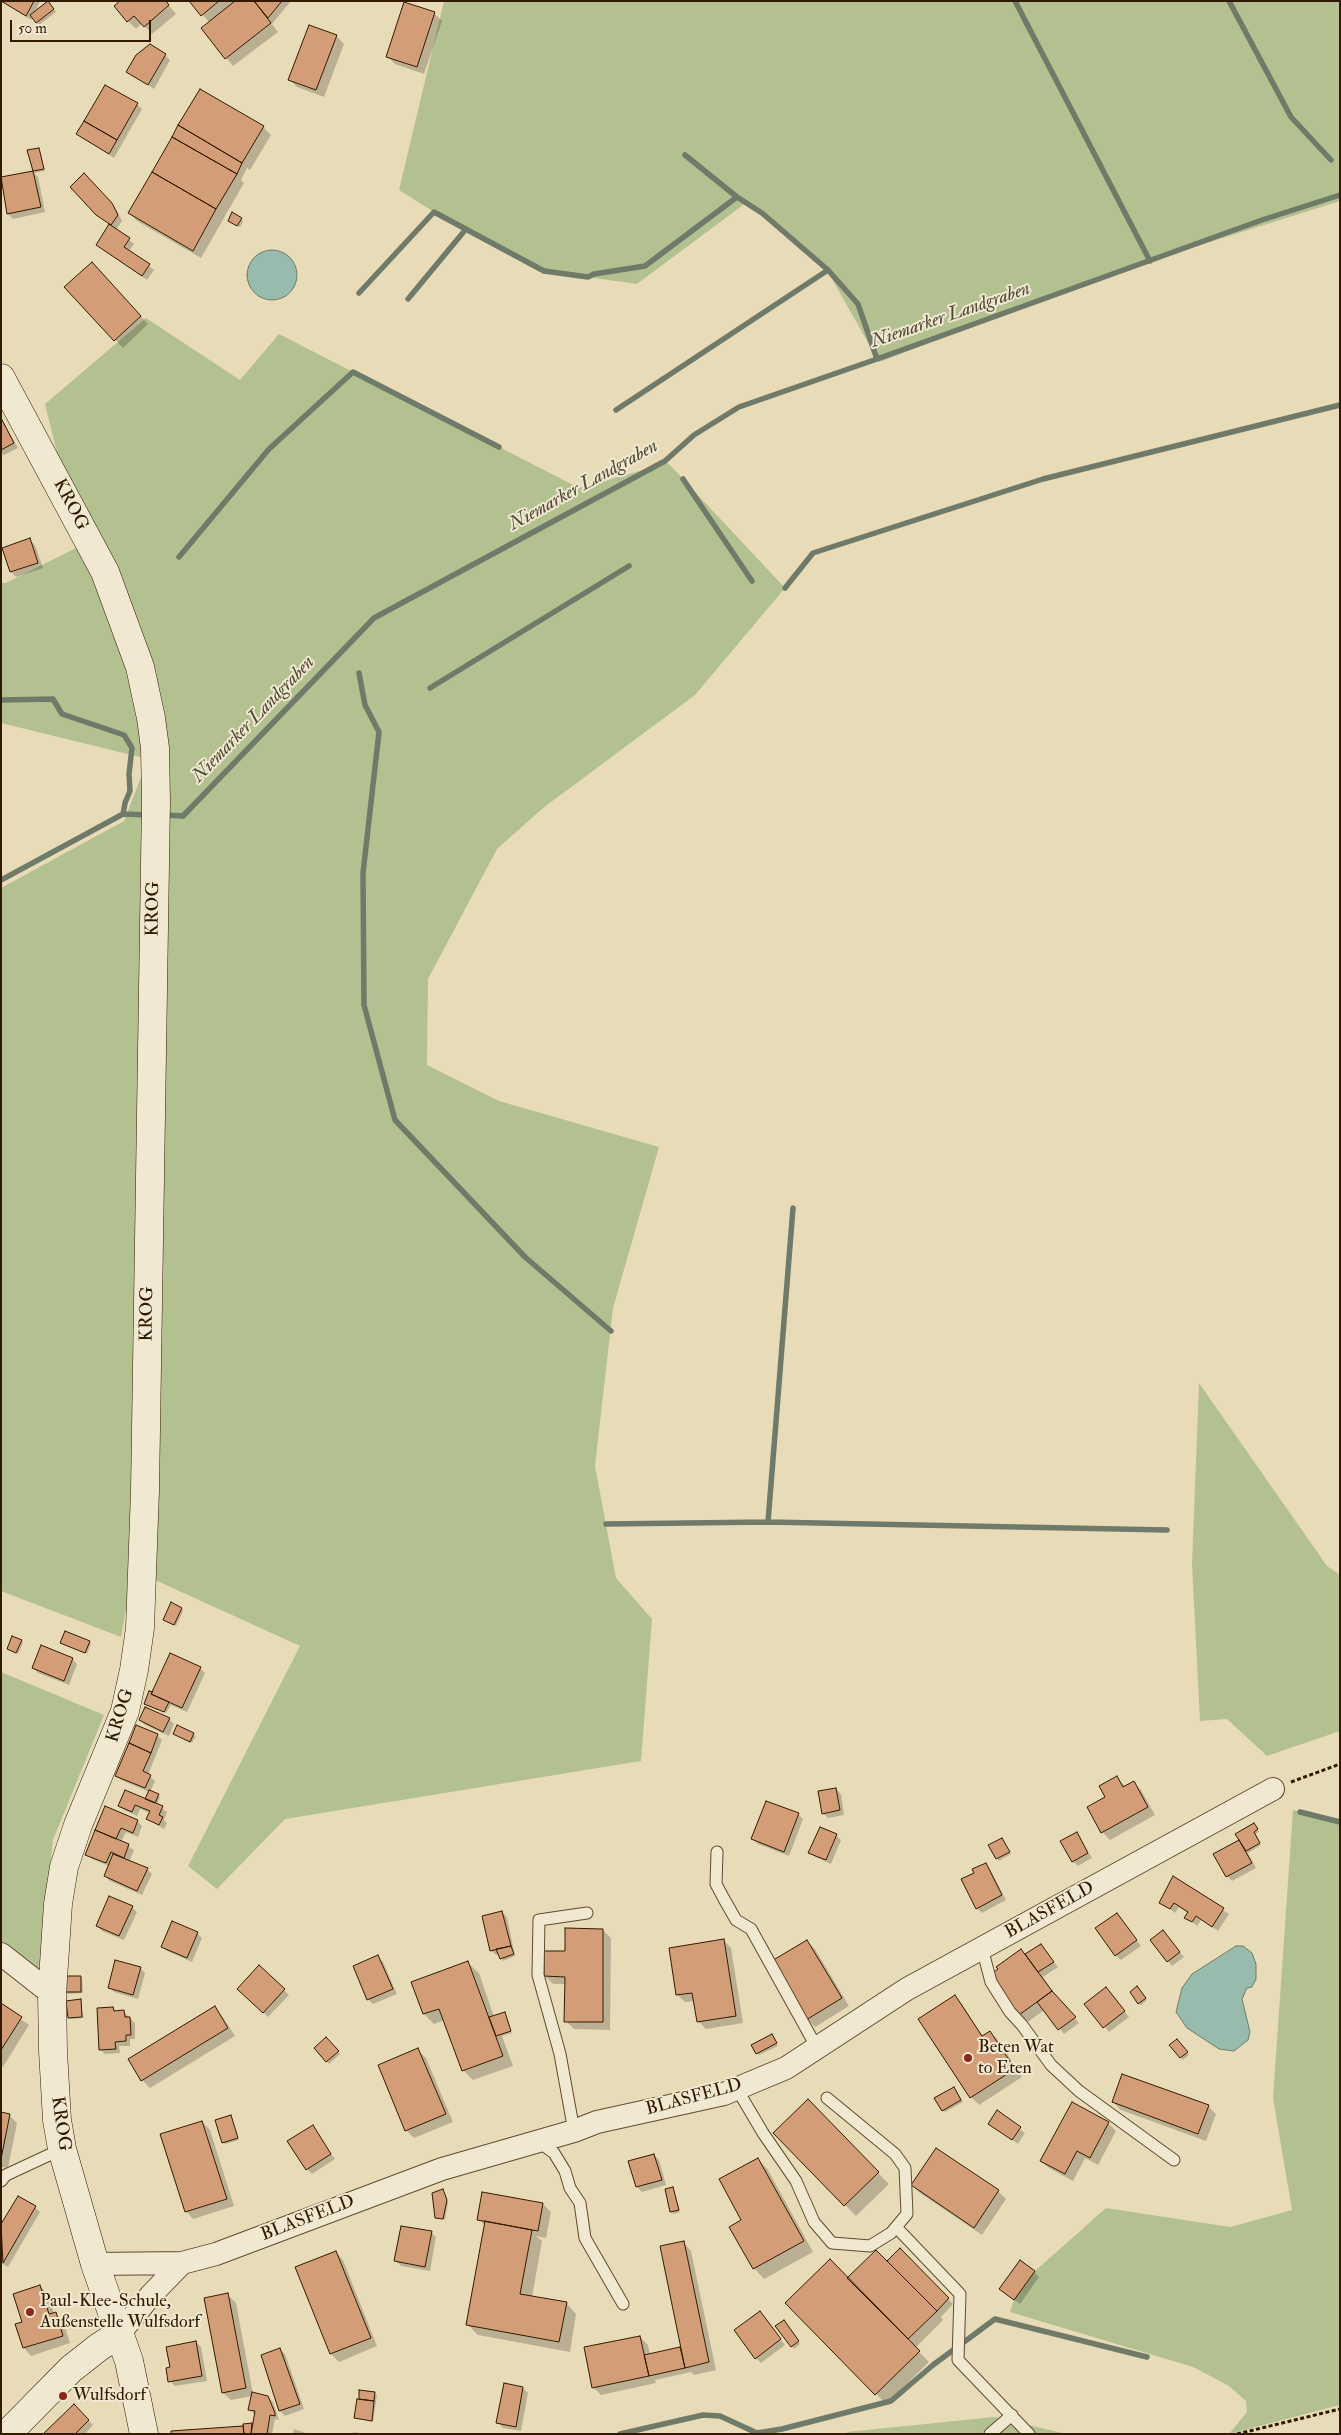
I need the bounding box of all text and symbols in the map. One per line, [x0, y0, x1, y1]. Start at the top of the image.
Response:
scale bar [12, 10, 154, 42]
text: 50 m [18, 19, 47, 38]
water label: Niemarker Landgraben [868, 278, 1034, 354]
water label: Niemarker Landgraben [506, 436, 662, 536]
street label: KROG [48, 476, 92, 534]
water label: Niemarker Landgraben [188, 652, 320, 788]
street label: KROG [143, 881, 165, 937]
street label: KROG [137, 1286, 159, 1342]
street label: KROG [103, 1687, 139, 1745]
street label: BLASFELD [1002, 1878, 1098, 1944]
place label: Beten Wat to Eten [978, 2037, 1054, 2080]
marker: Beten Wat to Eten [962, 2052, 974, 2064]
street label: BLASFELD [644, 2075, 744, 2121]
street label: KROG [45, 2095, 75, 2153]
street label: BLASFELD [258, 2191, 358, 2247]
place label: Paul-Klee-Schule, Außenstelle Wulfsdorf [40, 2291, 200, 2334]
marker: Paul-Klee-Schule, Außenstelle Wulfsdorf [24, 2306, 36, 2318]
place label: Wulfsdorf [73, 2385, 146, 2407]
marker: Wulfsdorf [57, 2390, 69, 2402]

